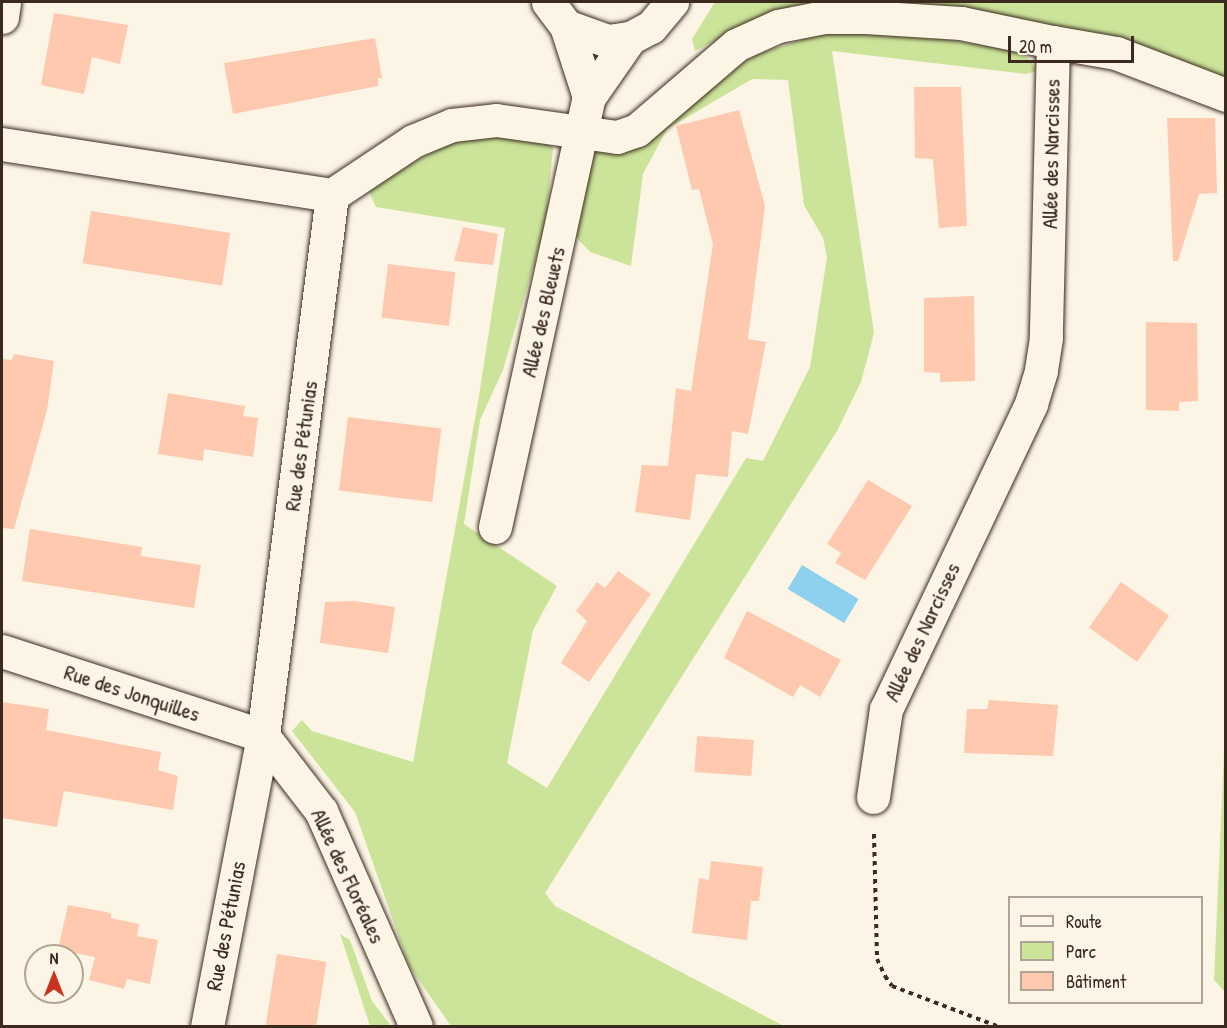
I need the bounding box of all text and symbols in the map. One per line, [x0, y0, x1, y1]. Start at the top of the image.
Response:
scale bar [1011, 24, 1137, 62]
text: 20 m [1019, 34, 1052, 59]
street label: Allée des Narcisses [1036, 79, 1066, 229]
street label: Allée des Bleuets [515, 244, 571, 380]
street label: Rue des Pétunias [279, 379, 323, 513]
street label: Allée des Narcisses [878, 558, 966, 706]
street label: Rue des Jonquilles [61, 659, 203, 727]
street label: Allée des Floréales [305, 804, 391, 948]
street label: Rue des Pétunias [201, 859, 251, 993]
legend [1008, 896, 1203, 1004]
text: Route [1066, 909, 1102, 934]
text: Parc [1066, 939, 1096, 964]
north arrow [24, 944, 84, 1004]
text: N [50, 947, 58, 969]
text: Bâtiment [1066, 969, 1126, 994]

